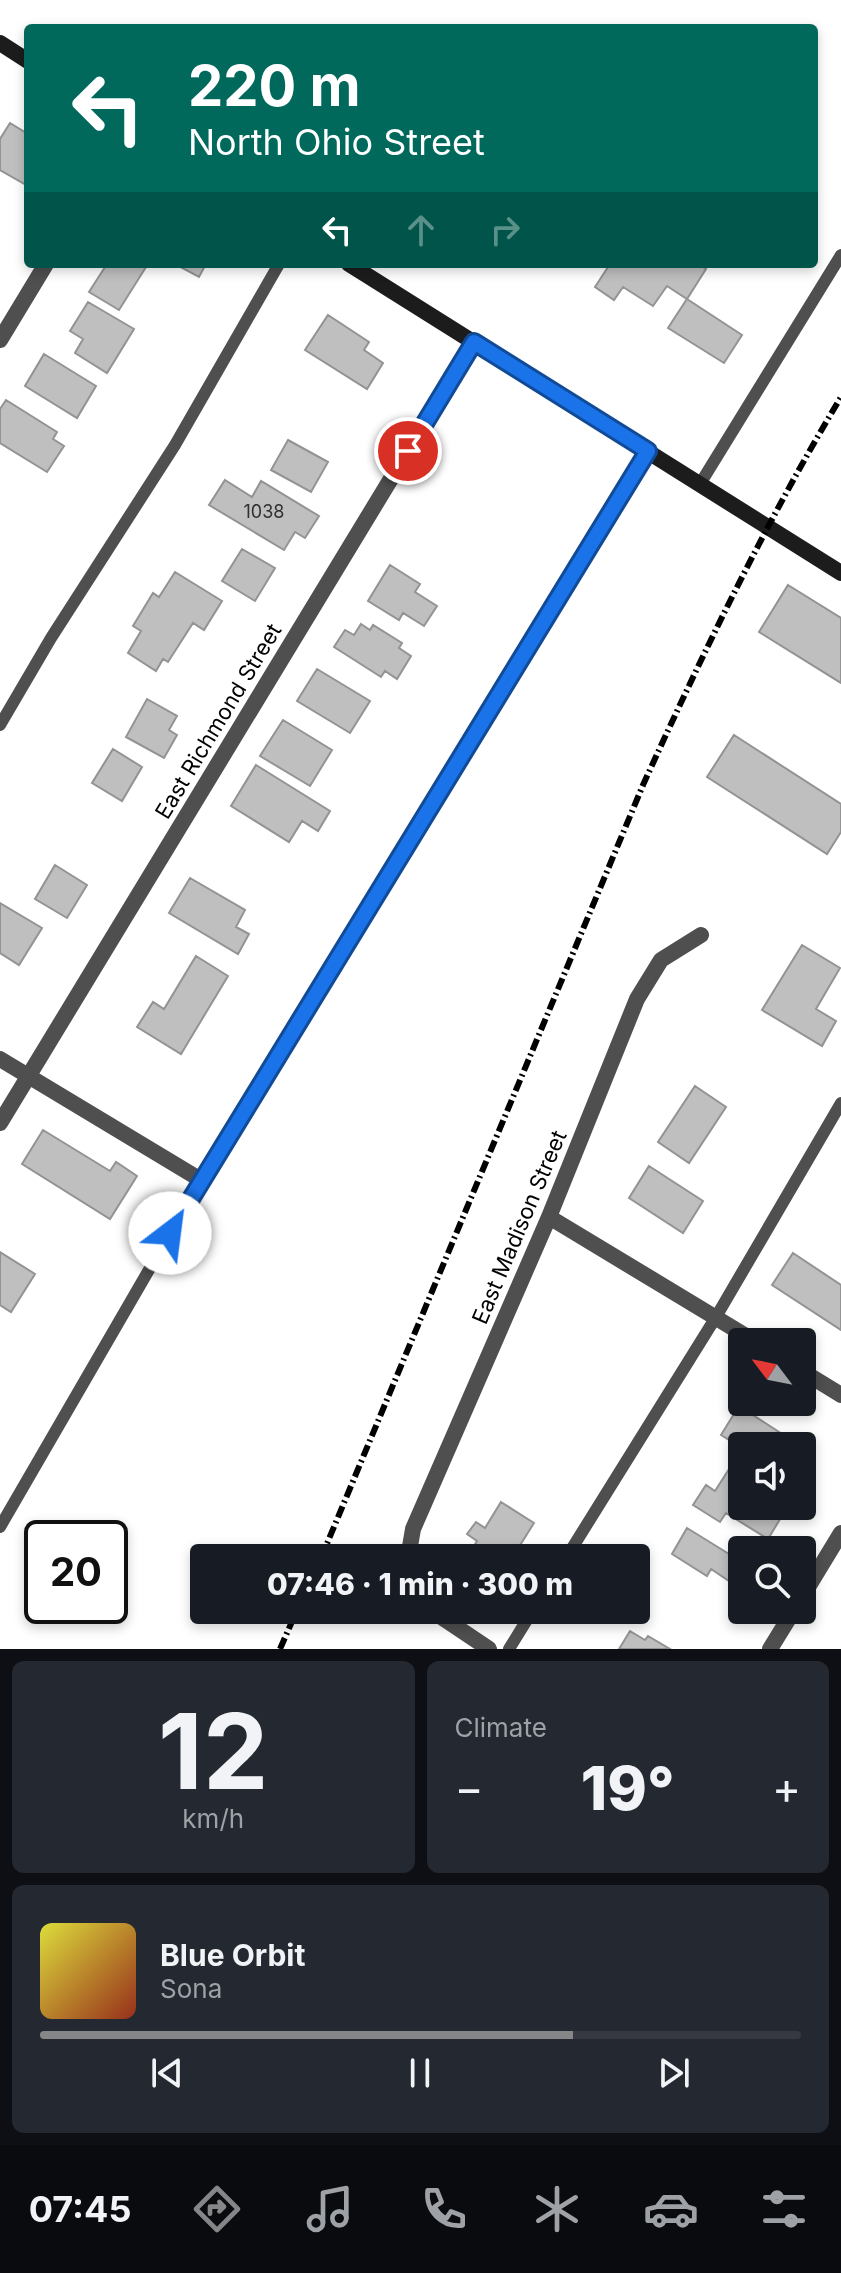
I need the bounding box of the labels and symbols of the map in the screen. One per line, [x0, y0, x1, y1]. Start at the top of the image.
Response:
pin [374, 417, 442, 485]
house number: 1038 [244, 501, 284, 522]
street label: East Richmond Street [149, 619, 287, 823]
street label: East Madison Street [466, 1126, 572, 1328]
position arrow [128, 1191, 212, 1275]
north arrow [728, 1328, 816, 1416]
speed limit sign: 20 [24, 1520, 128, 1624]

